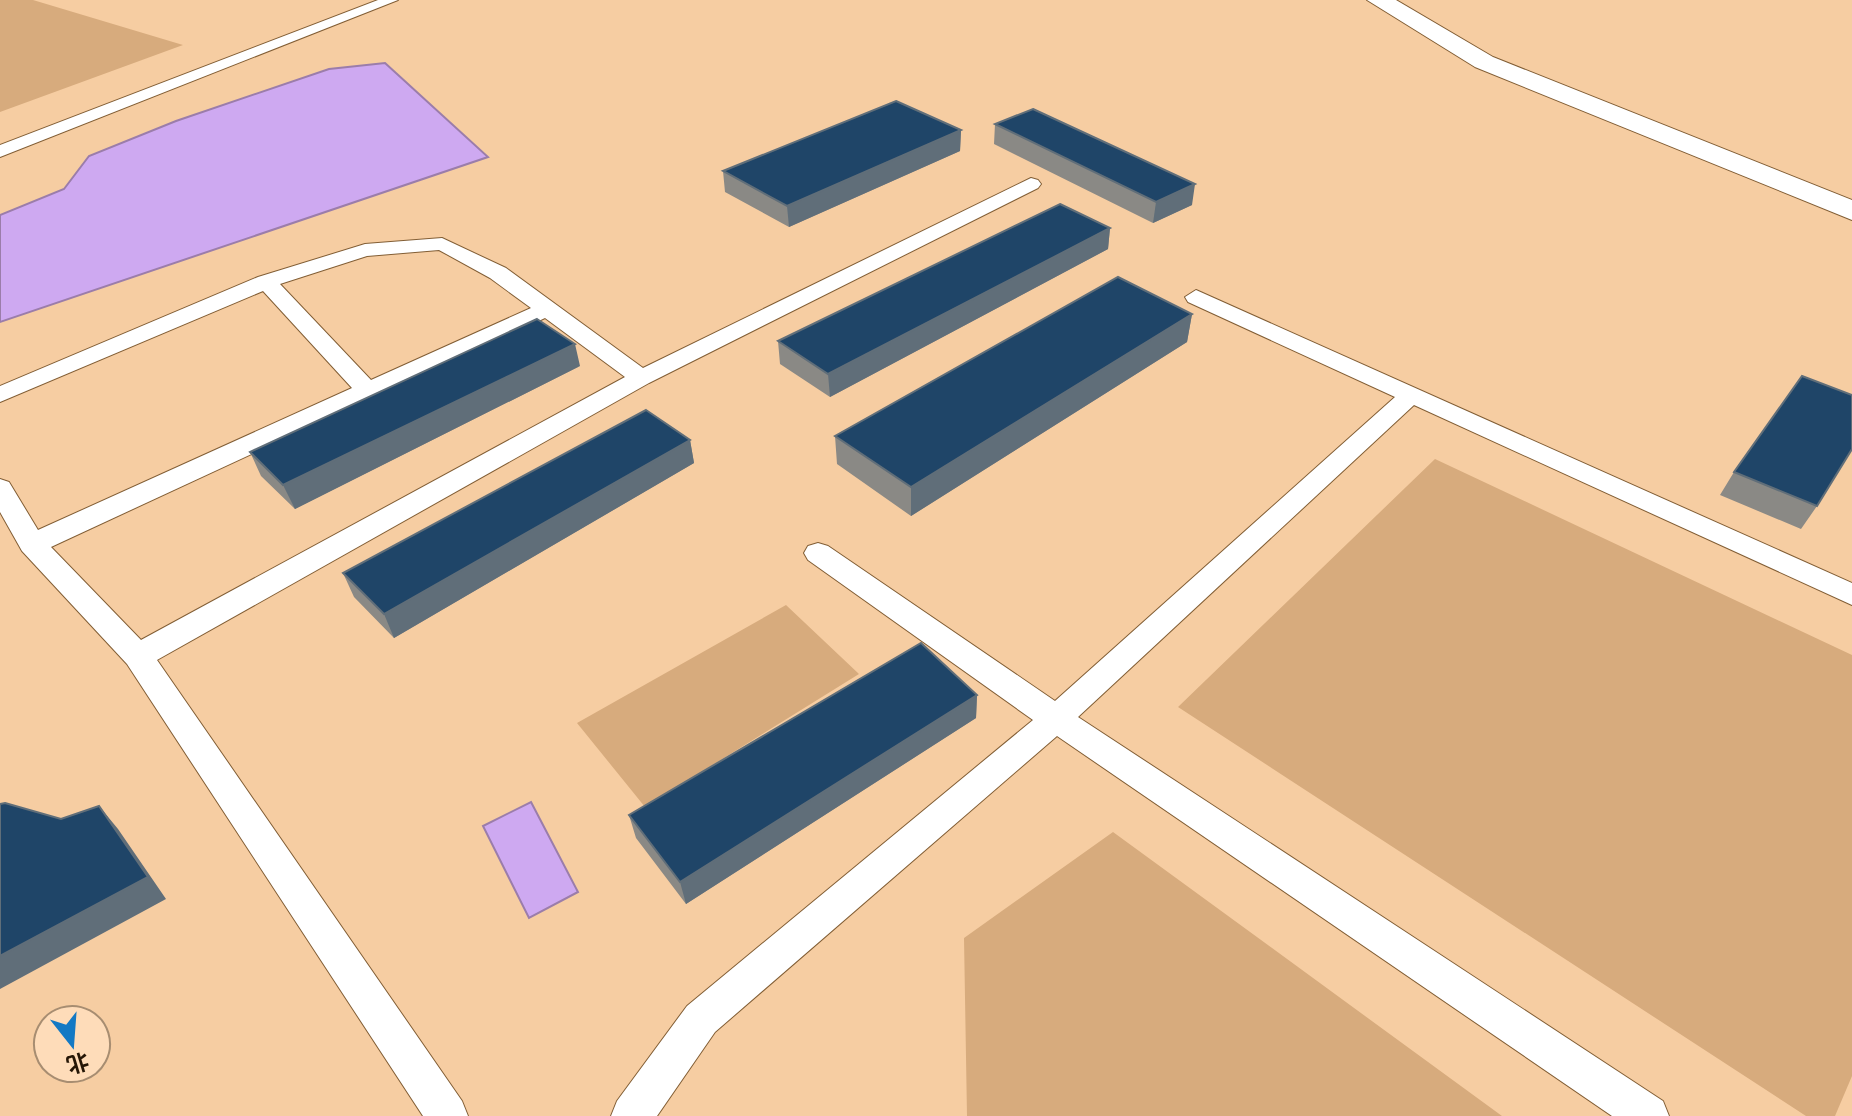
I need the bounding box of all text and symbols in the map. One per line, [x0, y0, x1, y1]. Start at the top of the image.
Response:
north arrow [32, 1004, 112, 1084]
text: 北 [63, 1047, 92, 1079]

